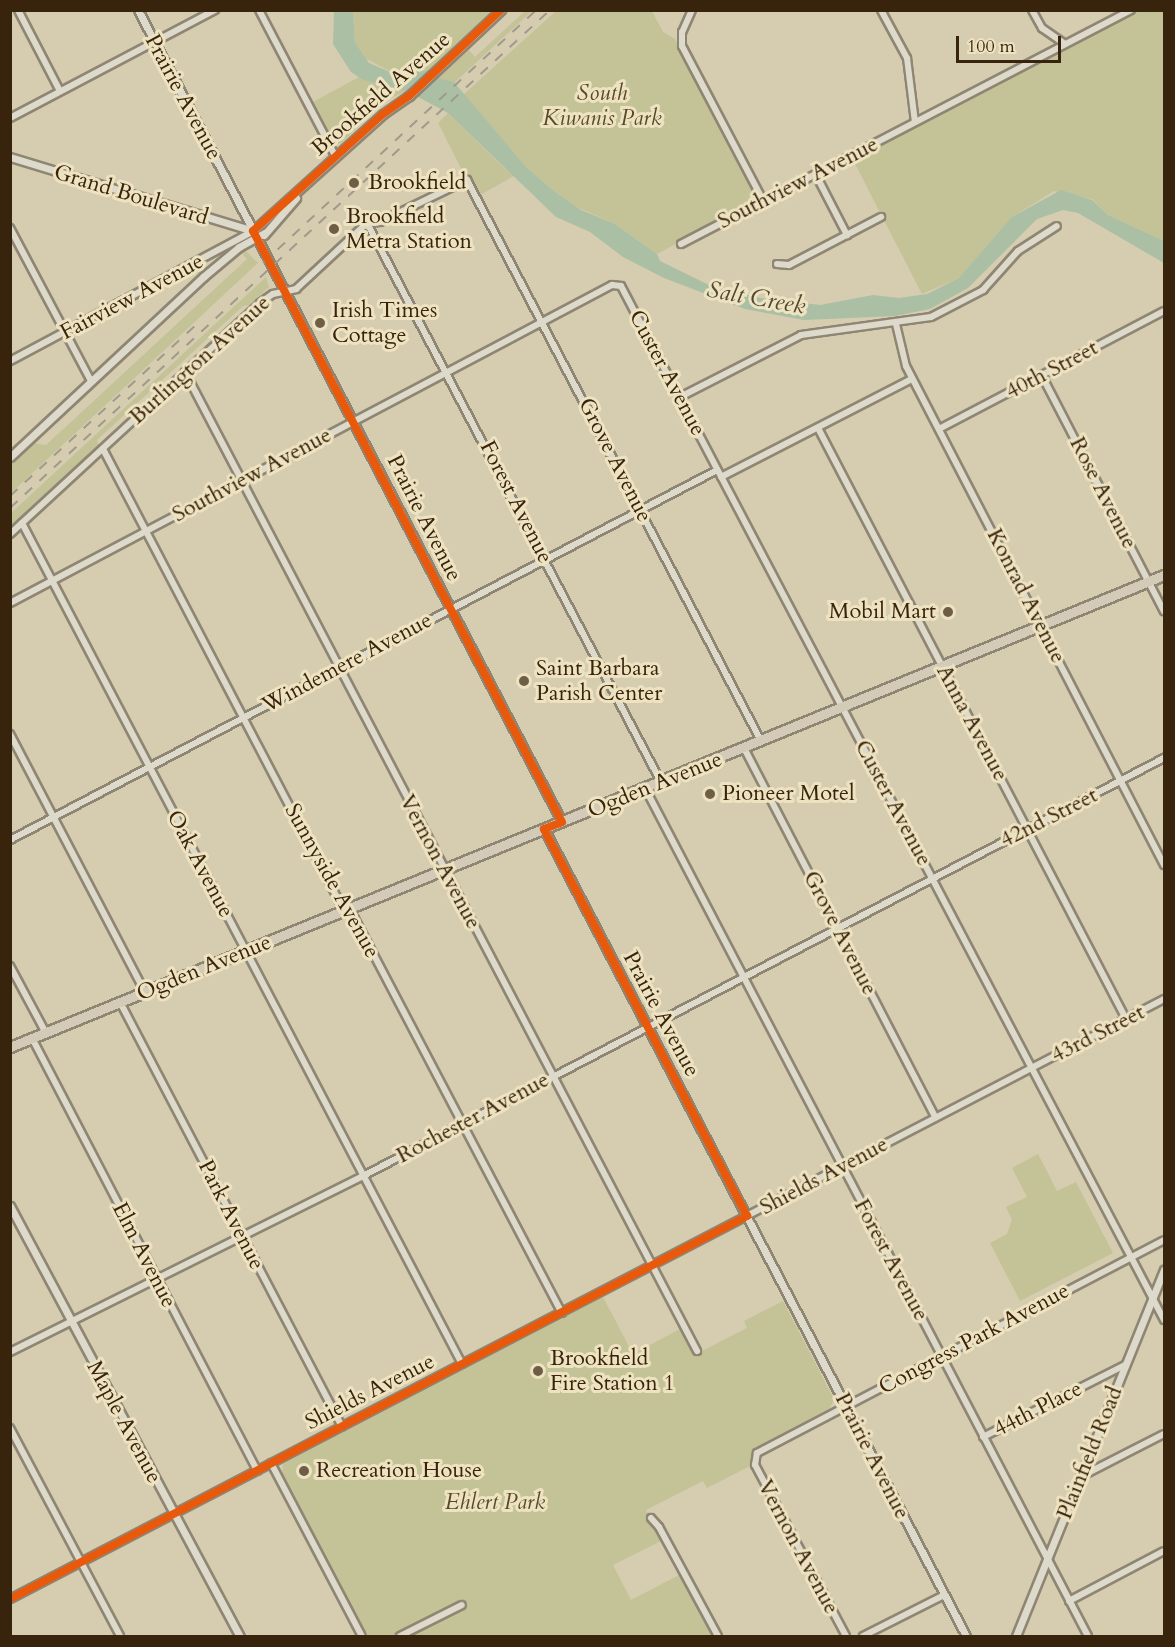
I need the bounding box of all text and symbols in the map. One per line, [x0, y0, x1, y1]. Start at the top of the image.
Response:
scale bar [959, 24, 1064, 62]
street label: Brookfield Avenue [306, 26, 456, 162]
street label: Prairie Avenue [139, 30, 227, 164]
text: 100 m [967, 34, 1015, 59]
park label: South Kiwanis Park [542, 80, 662, 132]
street label: Southview Avenue [714, 131, 882, 235]
street label: Grand Boulevard [51, 159, 211, 231]
place label: Brookfield [368, 170, 466, 196]
marker: Brookfield [345, 174, 363, 192]
place label: Brookfield Metra Station [346, 203, 472, 254]
marker: Brookfield Metra Station [327, 222, 341, 236]
street label: Fairview Avenue [56, 248, 208, 346]
water label: Salt Creek [704, 275, 808, 321]
street label: Burlington Avenue [124, 290, 276, 430]
place label: Irish Times Cottage [332, 297, 437, 348]
street label: Custer Avenue [623, 306, 711, 440]
marker: Irish Times Cottage [313, 316, 327, 330]
street label: 40th Street [1001, 335, 1103, 405]
street label: Grove Avenue [572, 394, 658, 526]
street label: Southview Avenue [168, 422, 336, 528]
street label: Rose Avenue [1064, 433, 1142, 553]
street label: Forest Avenue [474, 436, 558, 568]
street label: Prairie Avenue [381, 450, 467, 586]
street label: Konrad Avenue [981, 524, 1071, 668]
place label: Mobil Mart [829, 599, 936, 625]
marker: Mobil Mart [941, 605, 955, 619]
street label: Windemere Avenue [258, 607, 436, 719]
place label: Saint Barbara Parish Center [536, 655, 662, 706]
street label: Anna Avenue [930, 661, 1014, 785]
marker: Saint Barbara Parish Center [517, 674, 531, 688]
street label: Custer Avenue [849, 736, 937, 870]
street label: Ogden Avenue [584, 746, 726, 824]
place label: Pioneer Motel [722, 781, 855, 807]
street label: 42nd Street [996, 782, 1102, 854]
marker: Pioneer Motel [703, 787, 717, 801]
street label: Vernon Avenue [394, 790, 486, 934]
street label: Sunnyside Avenue [279, 799, 385, 963]
street label: Oak Avenue [161, 806, 239, 922]
street label: Grove Avenue [797, 867, 883, 999]
street label: Ogden Avenue [133, 929, 275, 1007]
street label: Prairie Avenue [617, 947, 705, 1081]
street label: 43rd Street [1047, 999, 1149, 1069]
street label: Rochester Avenue [392, 1067, 554, 1169]
street label: Shields Avenue [755, 1131, 893, 1221]
street label: Park Avenue [192, 1156, 270, 1274]
street label: Forest Avenue [848, 1195, 934, 1325]
street label: Elm Avenue [106, 1198, 182, 1312]
street label: Congress Park Avenue [874, 1278, 1074, 1400]
place label: Brookfield Fire Station 1 [550, 1345, 675, 1396]
street label: Shields Avenue [301, 1348, 439, 1436]
street label: Maple Avenue [81, 1356, 167, 1488]
marker: Brookfield Fire Station 1 [531, 1364, 545, 1378]
street label: 44th Place [989, 1376, 1087, 1442]
street label: Plainfield Road [1051, 1383, 1129, 1523]
street label: Prairie Avenue [829, 1388, 915, 1524]
place label: Recreation House [316, 1458, 482, 1484]
marker: Recreation House [297, 1464, 311, 1478]
street label: Vernon Avenue [752, 1475, 844, 1619]
park label: Ehlert Park [445, 1490, 545, 1516]

